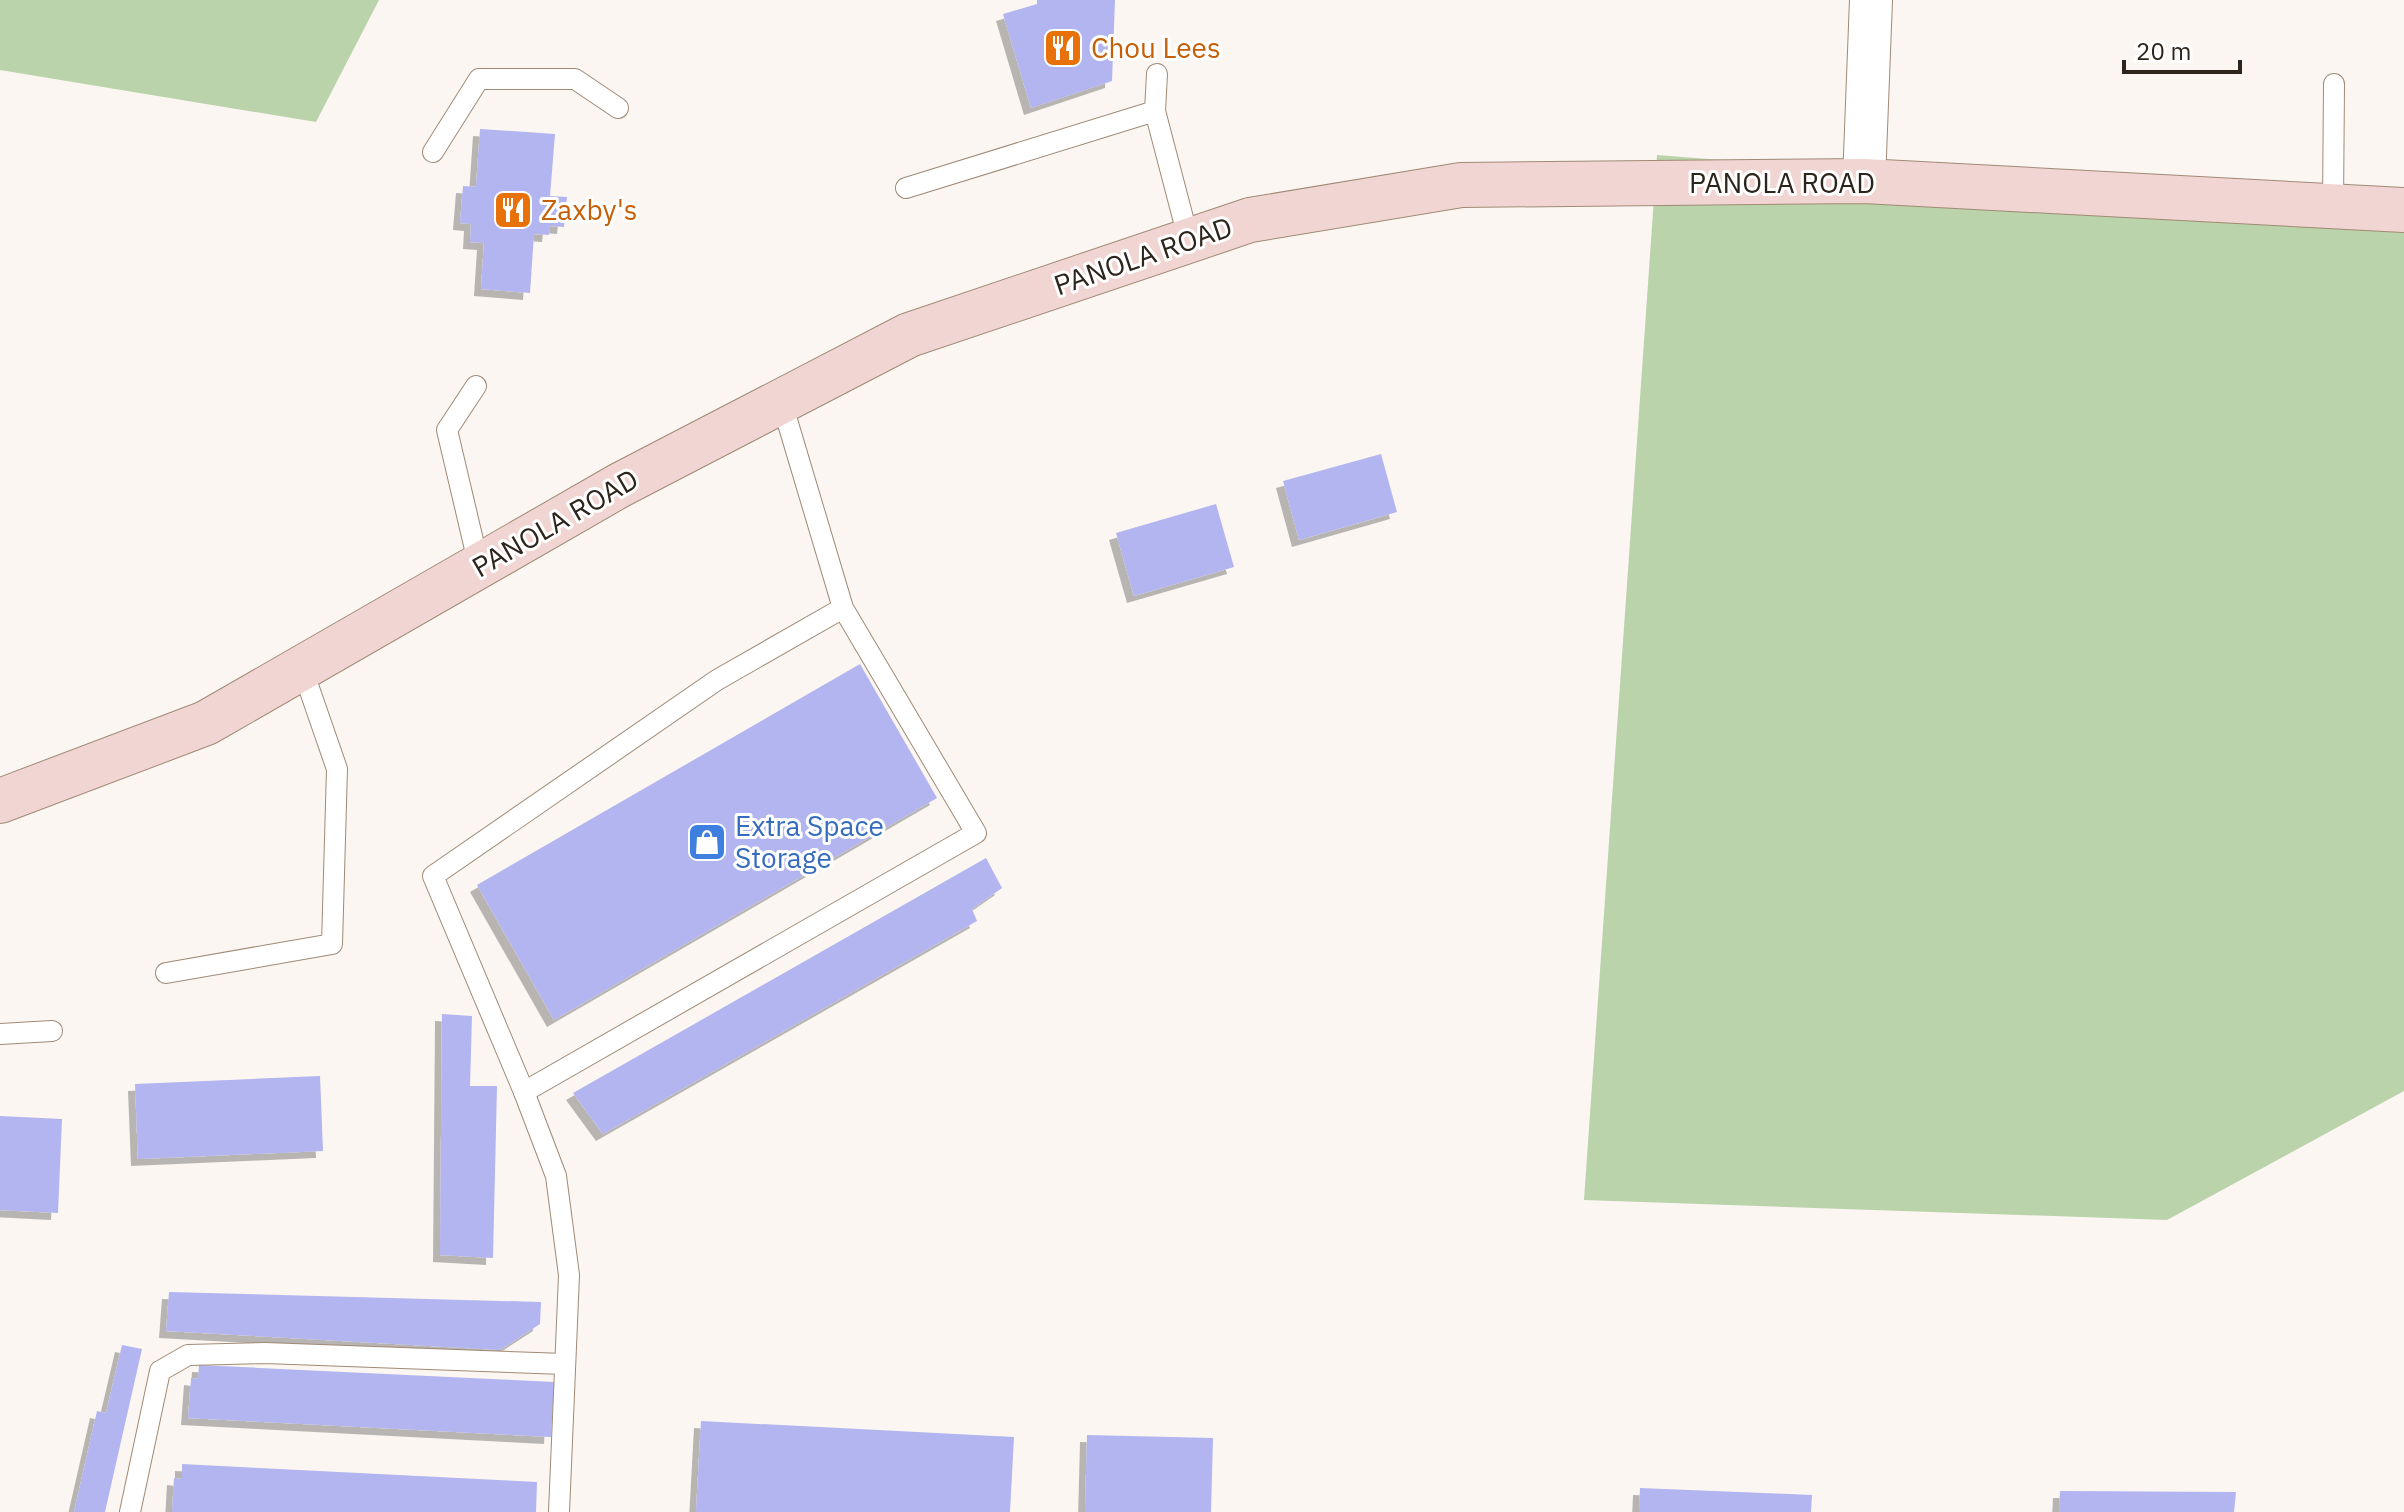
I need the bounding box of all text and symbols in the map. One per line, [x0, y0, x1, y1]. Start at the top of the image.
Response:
scale bar [2124, 24, 2240, 74]
restaurant icon: Chou Lees [1042, 27, 1084, 69]
place label: Chou Lees [1091, 29, 1221, 66]
text: 20 m [2136, 35, 2191, 67]
street label: PANOLA ROAD [1689, 164, 1875, 201]
restaurant icon: Zaxby's [492, 189, 534, 231]
place label: Zaxby's [541, 191, 637, 228]
street label: PANOLA ROAD [1049, 208, 1237, 303]
street label: PANOLA ROAD [465, 460, 645, 585]
place label: Extra Space Storage [735, 807, 884, 876]
shop icon: Extra Space Storage [686, 821, 728, 863]

